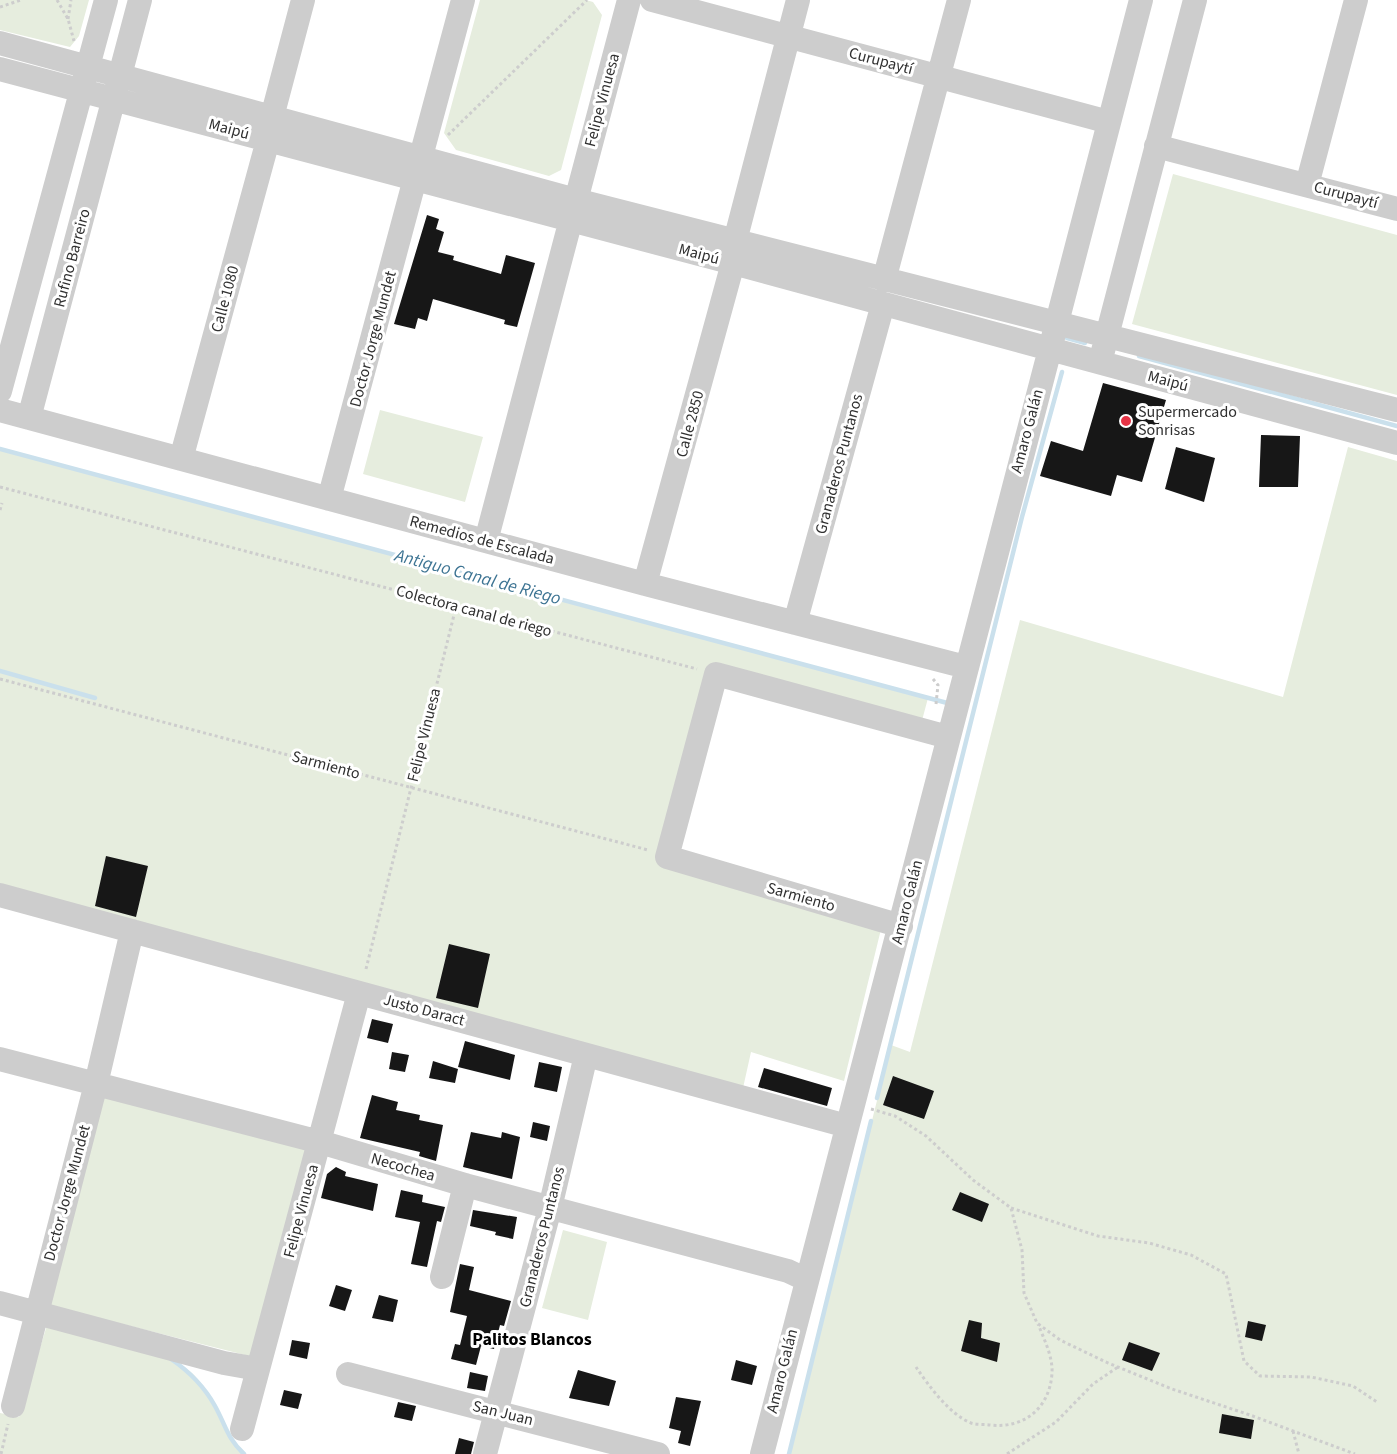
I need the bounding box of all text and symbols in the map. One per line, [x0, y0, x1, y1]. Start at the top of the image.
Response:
street label: Curupaytí [847, 42, 916, 80]
street label: Felipe Vinuesa [579, 51, 625, 149]
street label: Maipú [206, 113, 252, 145]
street label: Curupaytí [1312, 176, 1381, 214]
street label: Rufino Barreiro [48, 206, 96, 310]
street label: Maipú [676, 238, 722, 270]
street label: Calle 1080 [206, 263, 244, 335]
street label: Doctor Jorge Mundet [344, 268, 402, 410]
street label: Maipú [1145, 365, 1191, 397]
street label: Amaro Galán [1005, 387, 1049, 475]
street label: Calle 2850 [671, 388, 709, 460]
street label: Granaderos Puntanos [810, 391, 868, 537]
place label: Supermercado Sonrisas [1138, 401, 1237, 441]
marker: Supermercado Sonrisas [1119, 414, 1133, 428]
street label: Remedios de Escalada [407, 510, 557, 570]
water label: Antiguo Canal de Riego [391, 543, 564, 611]
street label: Colectora canal de riego [394, 580, 554, 642]
street label: Felipe Vinuesa [402, 686, 446, 784]
street label: Sarmiento [289, 745, 363, 785]
street label: Amaro Galán [886, 858, 928, 946]
street label: Sarmiento [764, 877, 838, 917]
street label: Justo Daract [381, 989, 468, 1032]
street label: Doctor Jorge Mundet [38, 1122, 96, 1264]
street label: Necochea [368, 1147, 438, 1187]
street label: Felipe Vinuesa [278, 1162, 324, 1260]
street label: Granaderos Puntanos [514, 1164, 570, 1310]
district label: Palitos Blancos [472, 1327, 592, 1352]
street label: Amaro Galán [761, 1327, 803, 1415]
street label: San Juan [470, 1395, 536, 1431]

